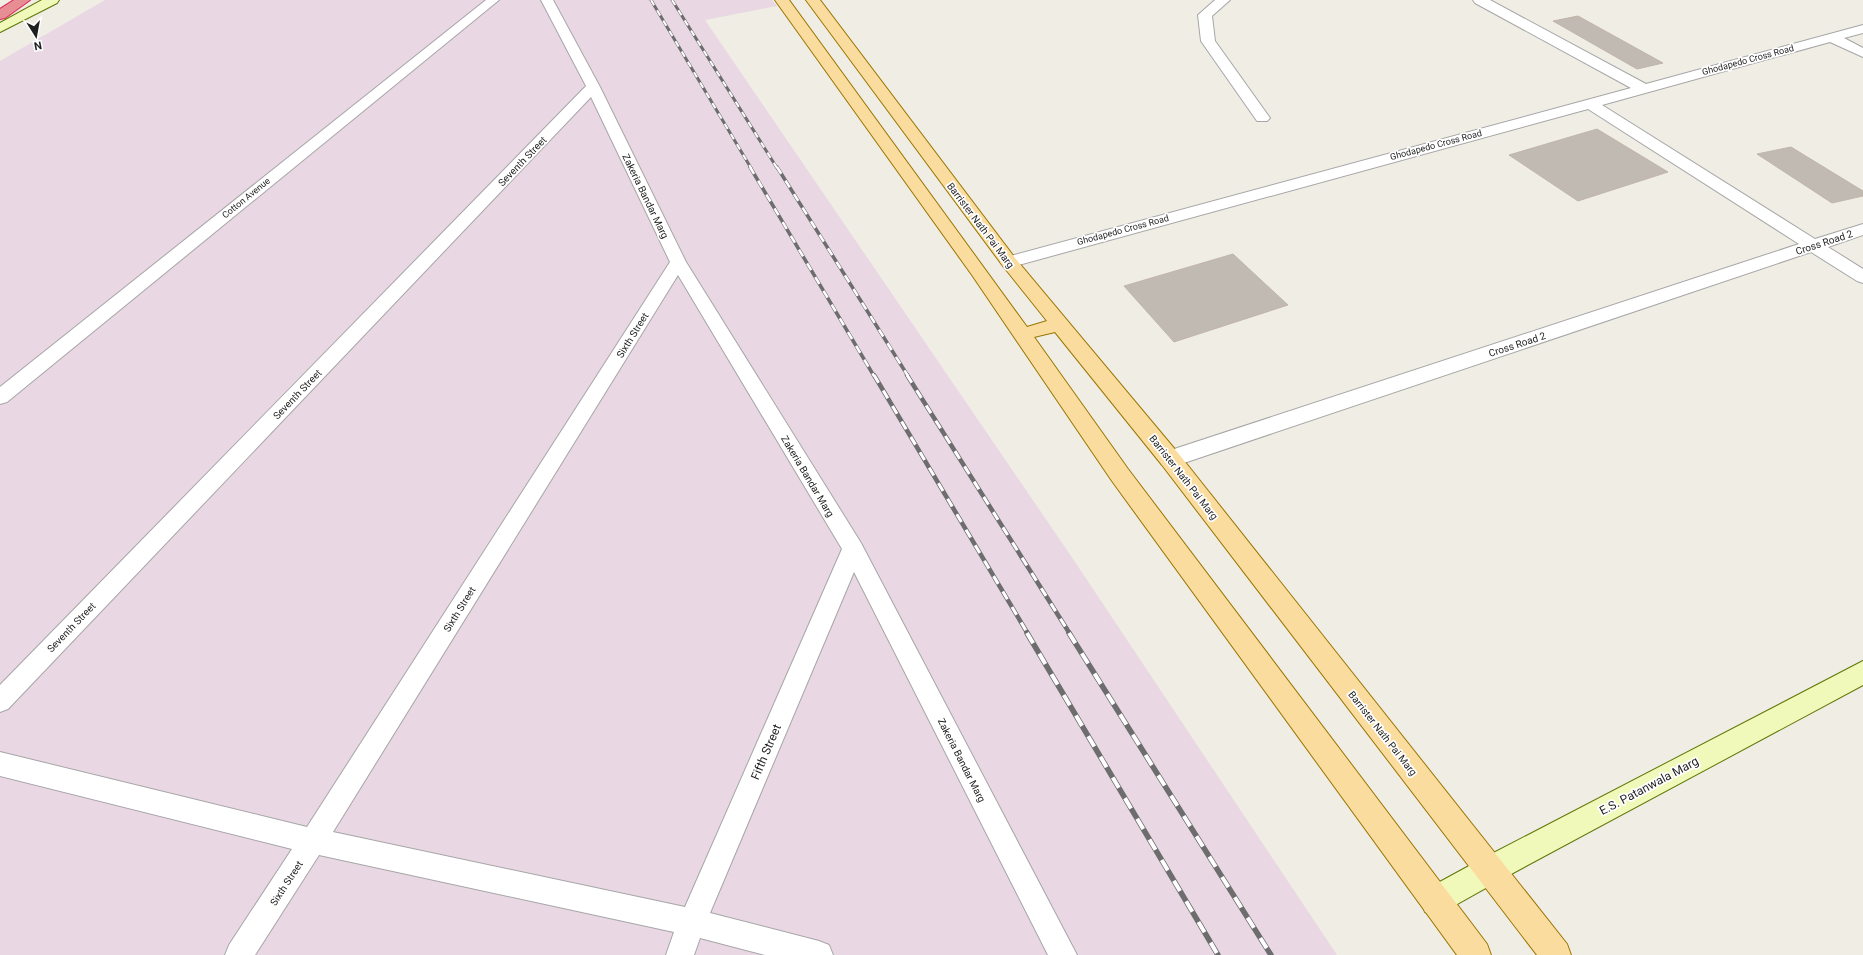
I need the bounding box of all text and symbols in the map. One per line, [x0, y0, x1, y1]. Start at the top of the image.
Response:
north arrow [16, 16, 56, 56]
text: N [33, 38, 43, 52]
street label: Ghodapedo Cross Road [1701, 43, 1795, 77]
street label: Ghodapedo Cross Road [1389, 128, 1483, 162]
street label: Seventh Street [496, 134, 549, 188]
street label: Zakeria Bandar Marg [620, 152, 671, 240]
street label: Cotton Avenue [220, 176, 272, 220]
street label: Barrister Nath Pai Marg [945, 180, 1016, 270]
street label: Ghodapedo Cross Road [1076, 213, 1170, 247]
street label: Cross Road 2 [1794, 228, 1854, 257]
street label: Sixth Street [614, 311, 651, 360]
street label: Cross Road 2 [1487, 330, 1547, 359]
street label: Seventh Street [271, 367, 324, 421]
street label: Barrister Nath Pai Marg [1147, 433, 1220, 522]
street label: Zakeria Bandar Marg [779, 434, 836, 519]
street label: Sixth Street [441, 585, 478, 634]
street label: Seventh Street [45, 600, 98, 654]
street label: Barrister Nath Pai Marg [1346, 689, 1419, 778]
street label: Zakeria Bandar Marg [936, 716, 987, 804]
street label: Fifth Street [748, 722, 784, 782]
street label: E.S. Patanwala Marg [1597, 754, 1701, 818]
street label: Sixth Street [268, 859, 305, 908]

